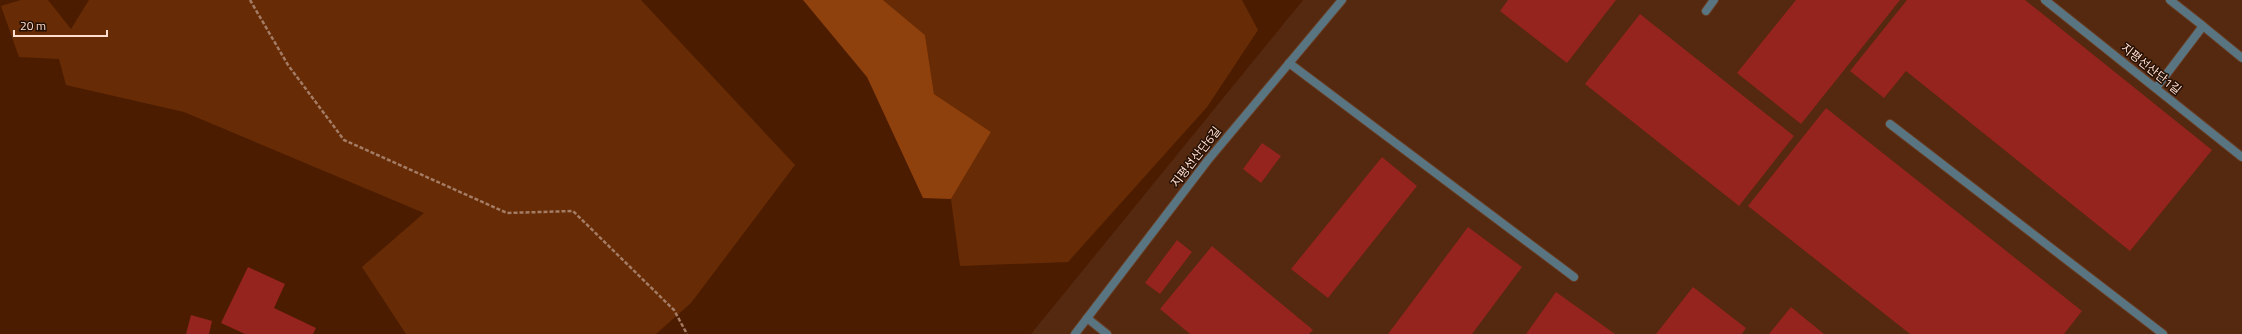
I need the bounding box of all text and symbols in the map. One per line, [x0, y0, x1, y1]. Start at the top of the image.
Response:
scale bar [14, 12, 107, 38]
text: 20 m [20, 16, 46, 35]
street label: 지평선산단1길 [2117, 38, 2186, 99]
street label: 지평선산단6길 [1166, 122, 1226, 191]

